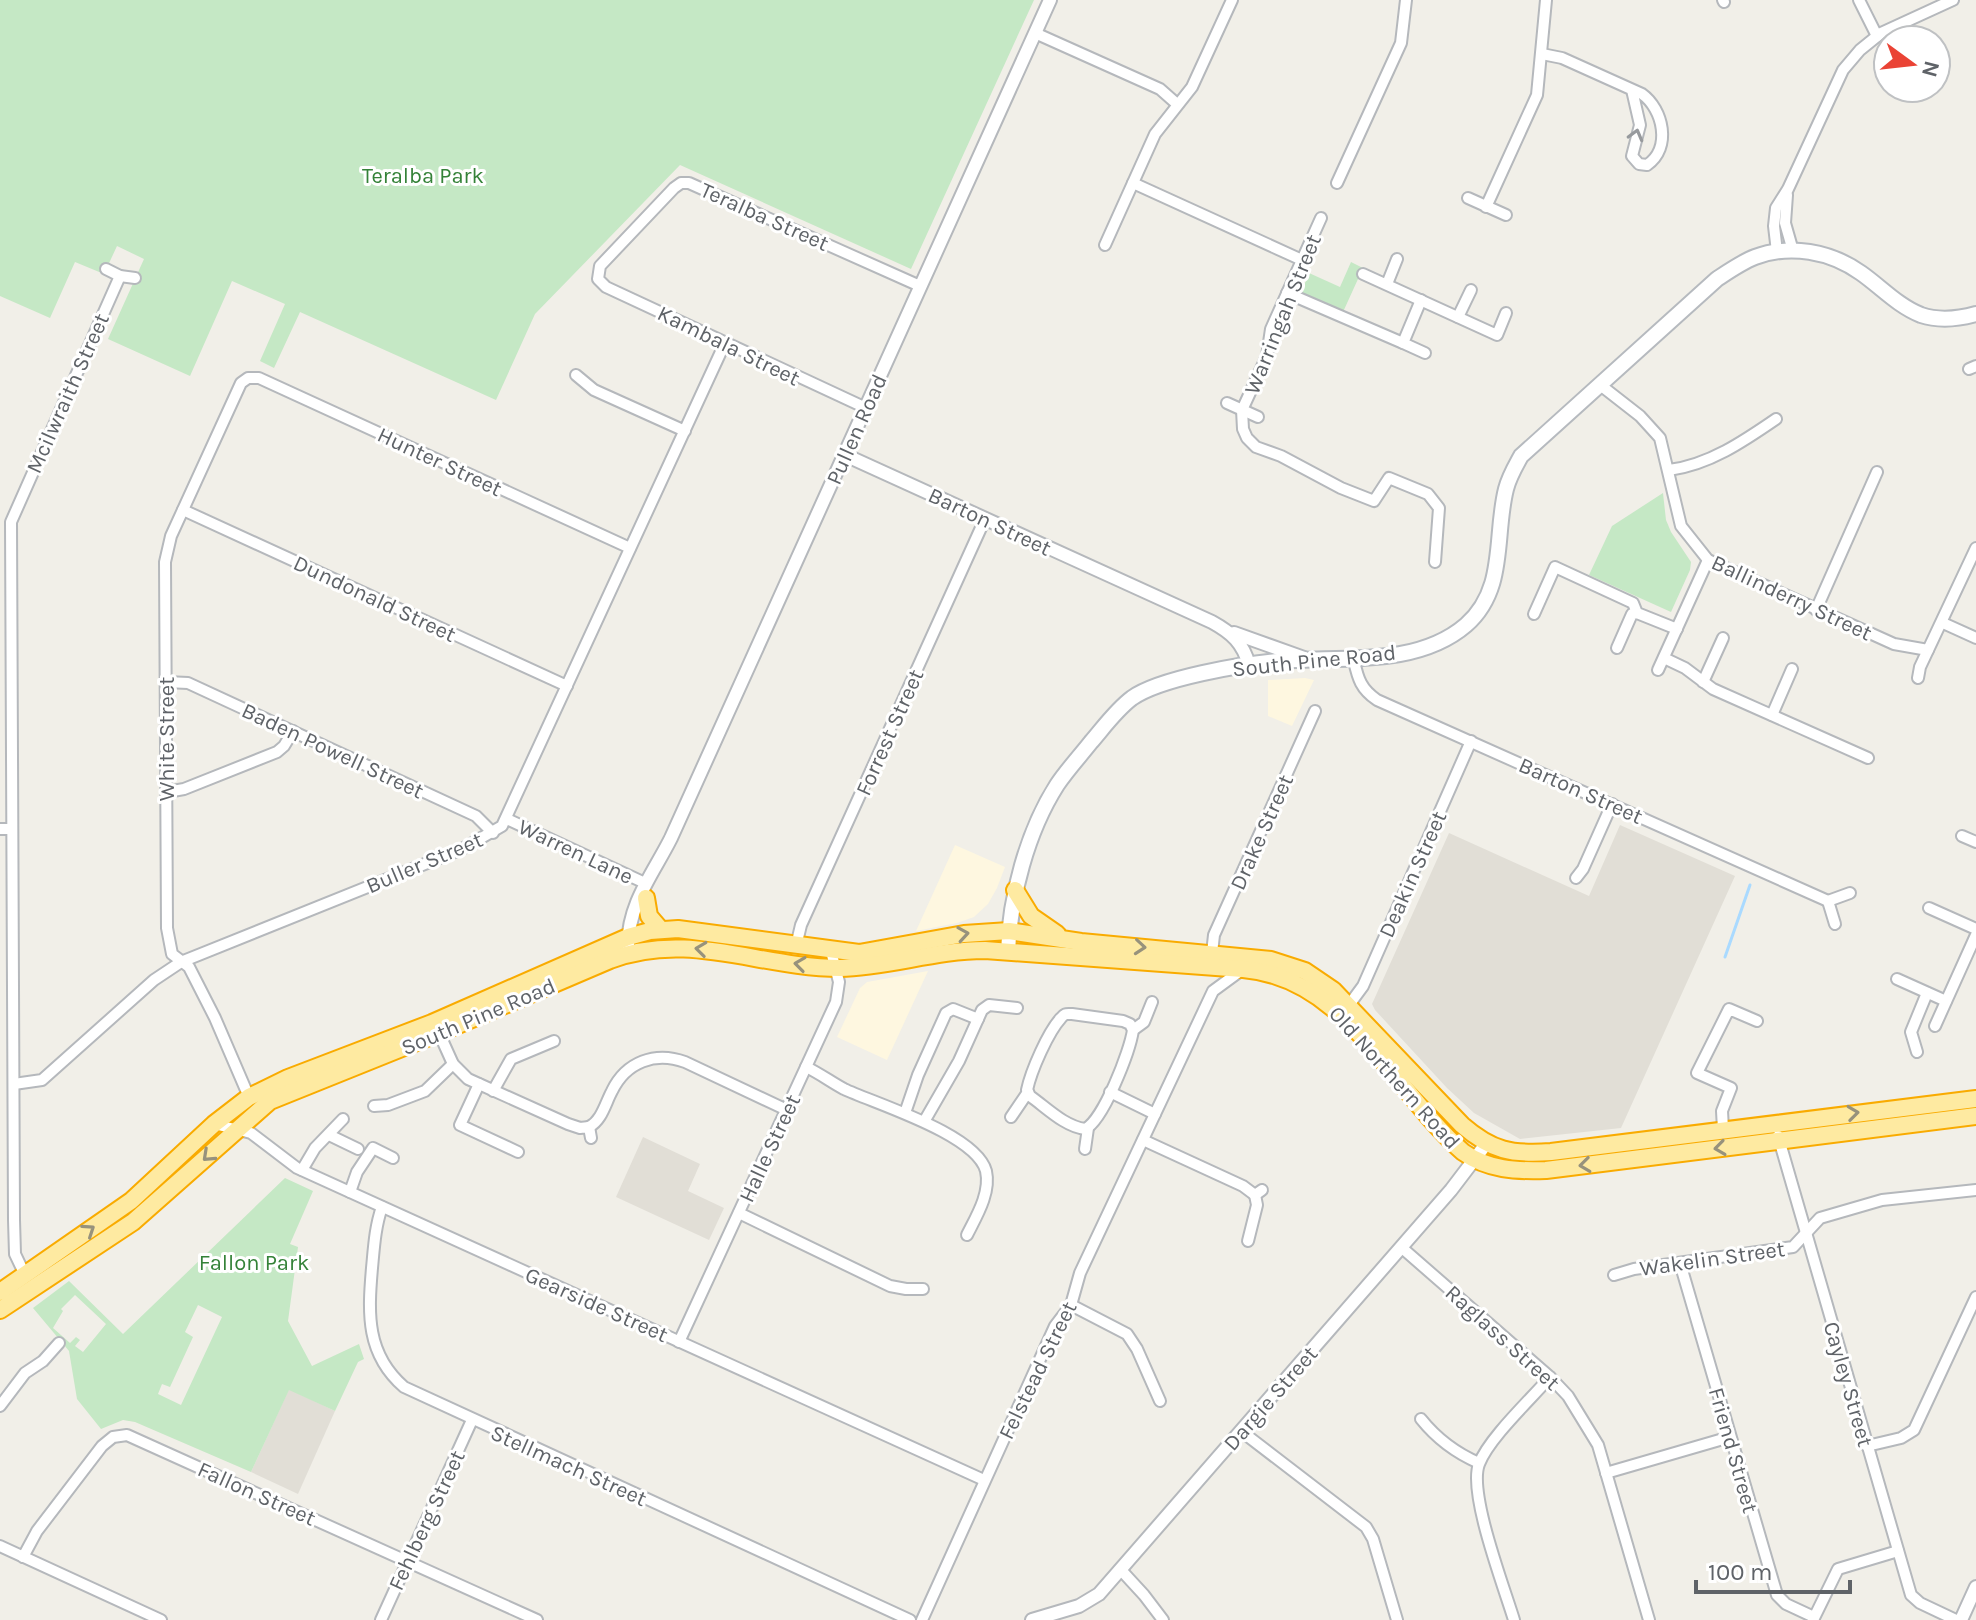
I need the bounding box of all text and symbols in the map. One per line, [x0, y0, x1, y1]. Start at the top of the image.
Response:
north arrow [1872, 24, 1952, 104]
text: N [1916, 58, 1945, 80]
one-way arrow [1627, 129, 1644, 143]
park label: Teralba Park [362, 163, 484, 189]
street label: Teralba Street [696, 177, 833, 257]
street label: Warringah Street [1239, 231, 1327, 398]
street label: Kambala Street [653, 300, 804, 392]
street label: Mcilwraith Street [21, 309, 115, 477]
street label: Pullen Road [821, 370, 893, 489]
street label: Hunter Street [373, 422, 506, 502]
street label: Barton Street [924, 482, 1055, 562]
street label: Ballinderry Street [1707, 549, 1876, 646]
street label: Dundonald Street [289, 550, 460, 648]
street label: South Pine Road [1231, 639, 1397, 683]
street label: Forrest Street [850, 665, 929, 800]
street label: White Street [154, 677, 180, 801]
street label: Baden Powell Street [237, 697, 428, 805]
street label: Barton Street [1515, 752, 1647, 830]
street label: Drake Street [1225, 771, 1299, 894]
street label: Deakin Street [1373, 807, 1452, 942]
street label: Warren Lane [514, 814, 637, 890]
street label: Buller Street [362, 827, 487, 899]
one-way arrow [957, 926, 970, 943]
one-way arrow [1134, 938, 1147, 955]
one-way arrow [694, 941, 708, 958]
one-way arrow [793, 956, 807, 973]
street label: South Pine Road [398, 973, 559, 1061]
street label: Old Northern Road [1323, 1001, 1465, 1155]
street label: Halle Street [734, 1090, 806, 1207]
one-way arrow [1847, 1104, 1860, 1121]
one-way arrow [1713, 1139, 1726, 1156]
one-way arrow [202, 1146, 217, 1160]
one-way arrow [1578, 1156, 1592, 1173]
one-way arrow [80, 1225, 95, 1240]
street label: Wakelin Street [1638, 1236, 1786, 1282]
park label: Fallon Park [199, 1250, 309, 1276]
street label: Gearside Street [521, 1262, 672, 1348]
street label: Raglass Street [1440, 1280, 1565, 1396]
street label: Felstead Street [993, 1297, 1083, 1444]
street label: Cayley Street [1818, 1319, 1878, 1450]
street label: Dargie Street [1218, 1341, 1323, 1456]
street label: Friend Street [1703, 1385, 1763, 1516]
street label: Stellmach Street [487, 1420, 651, 1512]
street label: Fehlberg Street [383, 1446, 471, 1595]
street label: Fallon Street [194, 1456, 320, 1531]
scale bar [1696, 1544, 1850, 1594]
text: 100 m [1708, 1558, 1773, 1586]

